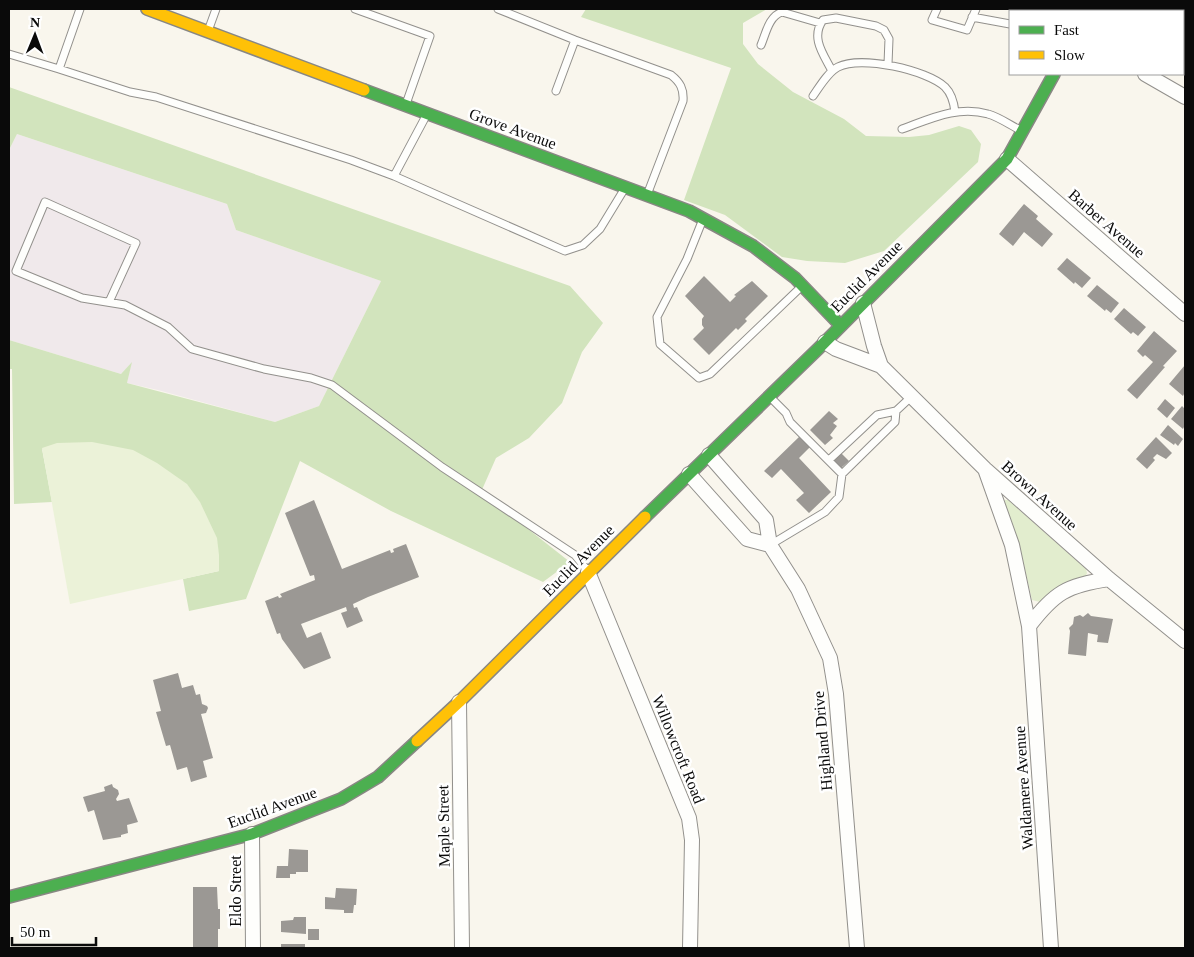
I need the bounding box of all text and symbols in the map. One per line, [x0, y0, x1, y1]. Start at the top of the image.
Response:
north arrow [10, 10, 60, 60]
legend [1009, 10, 1184, 75]
text: N [30, 15, 40, 30]
text: Fast [1054, 22, 1080, 38]
text: Slow [1054, 47, 1085, 63]
street label: Grove Avenue [467, 105, 559, 152]
street label: Barber Avenue [1065, 186, 1148, 261]
street label: Euclid Avenue [827, 237, 905, 315]
street label: Brown Avenue [999, 457, 1081, 534]
street label: Euclid Avenue [539, 521, 617, 599]
street label: Highland Drive [810, 690, 836, 791]
street label: Willowcroft Road [649, 693, 708, 806]
street label: Waldamere Avenue [1011, 725, 1036, 850]
street label: Euclid Avenue [225, 784, 319, 831]
street label: Maple Street [434, 784, 454, 867]
street label: Eldo Street [227, 855, 244, 927]
scale bar [12, 914, 96, 946]
text: 50 m [20, 924, 51, 940]

